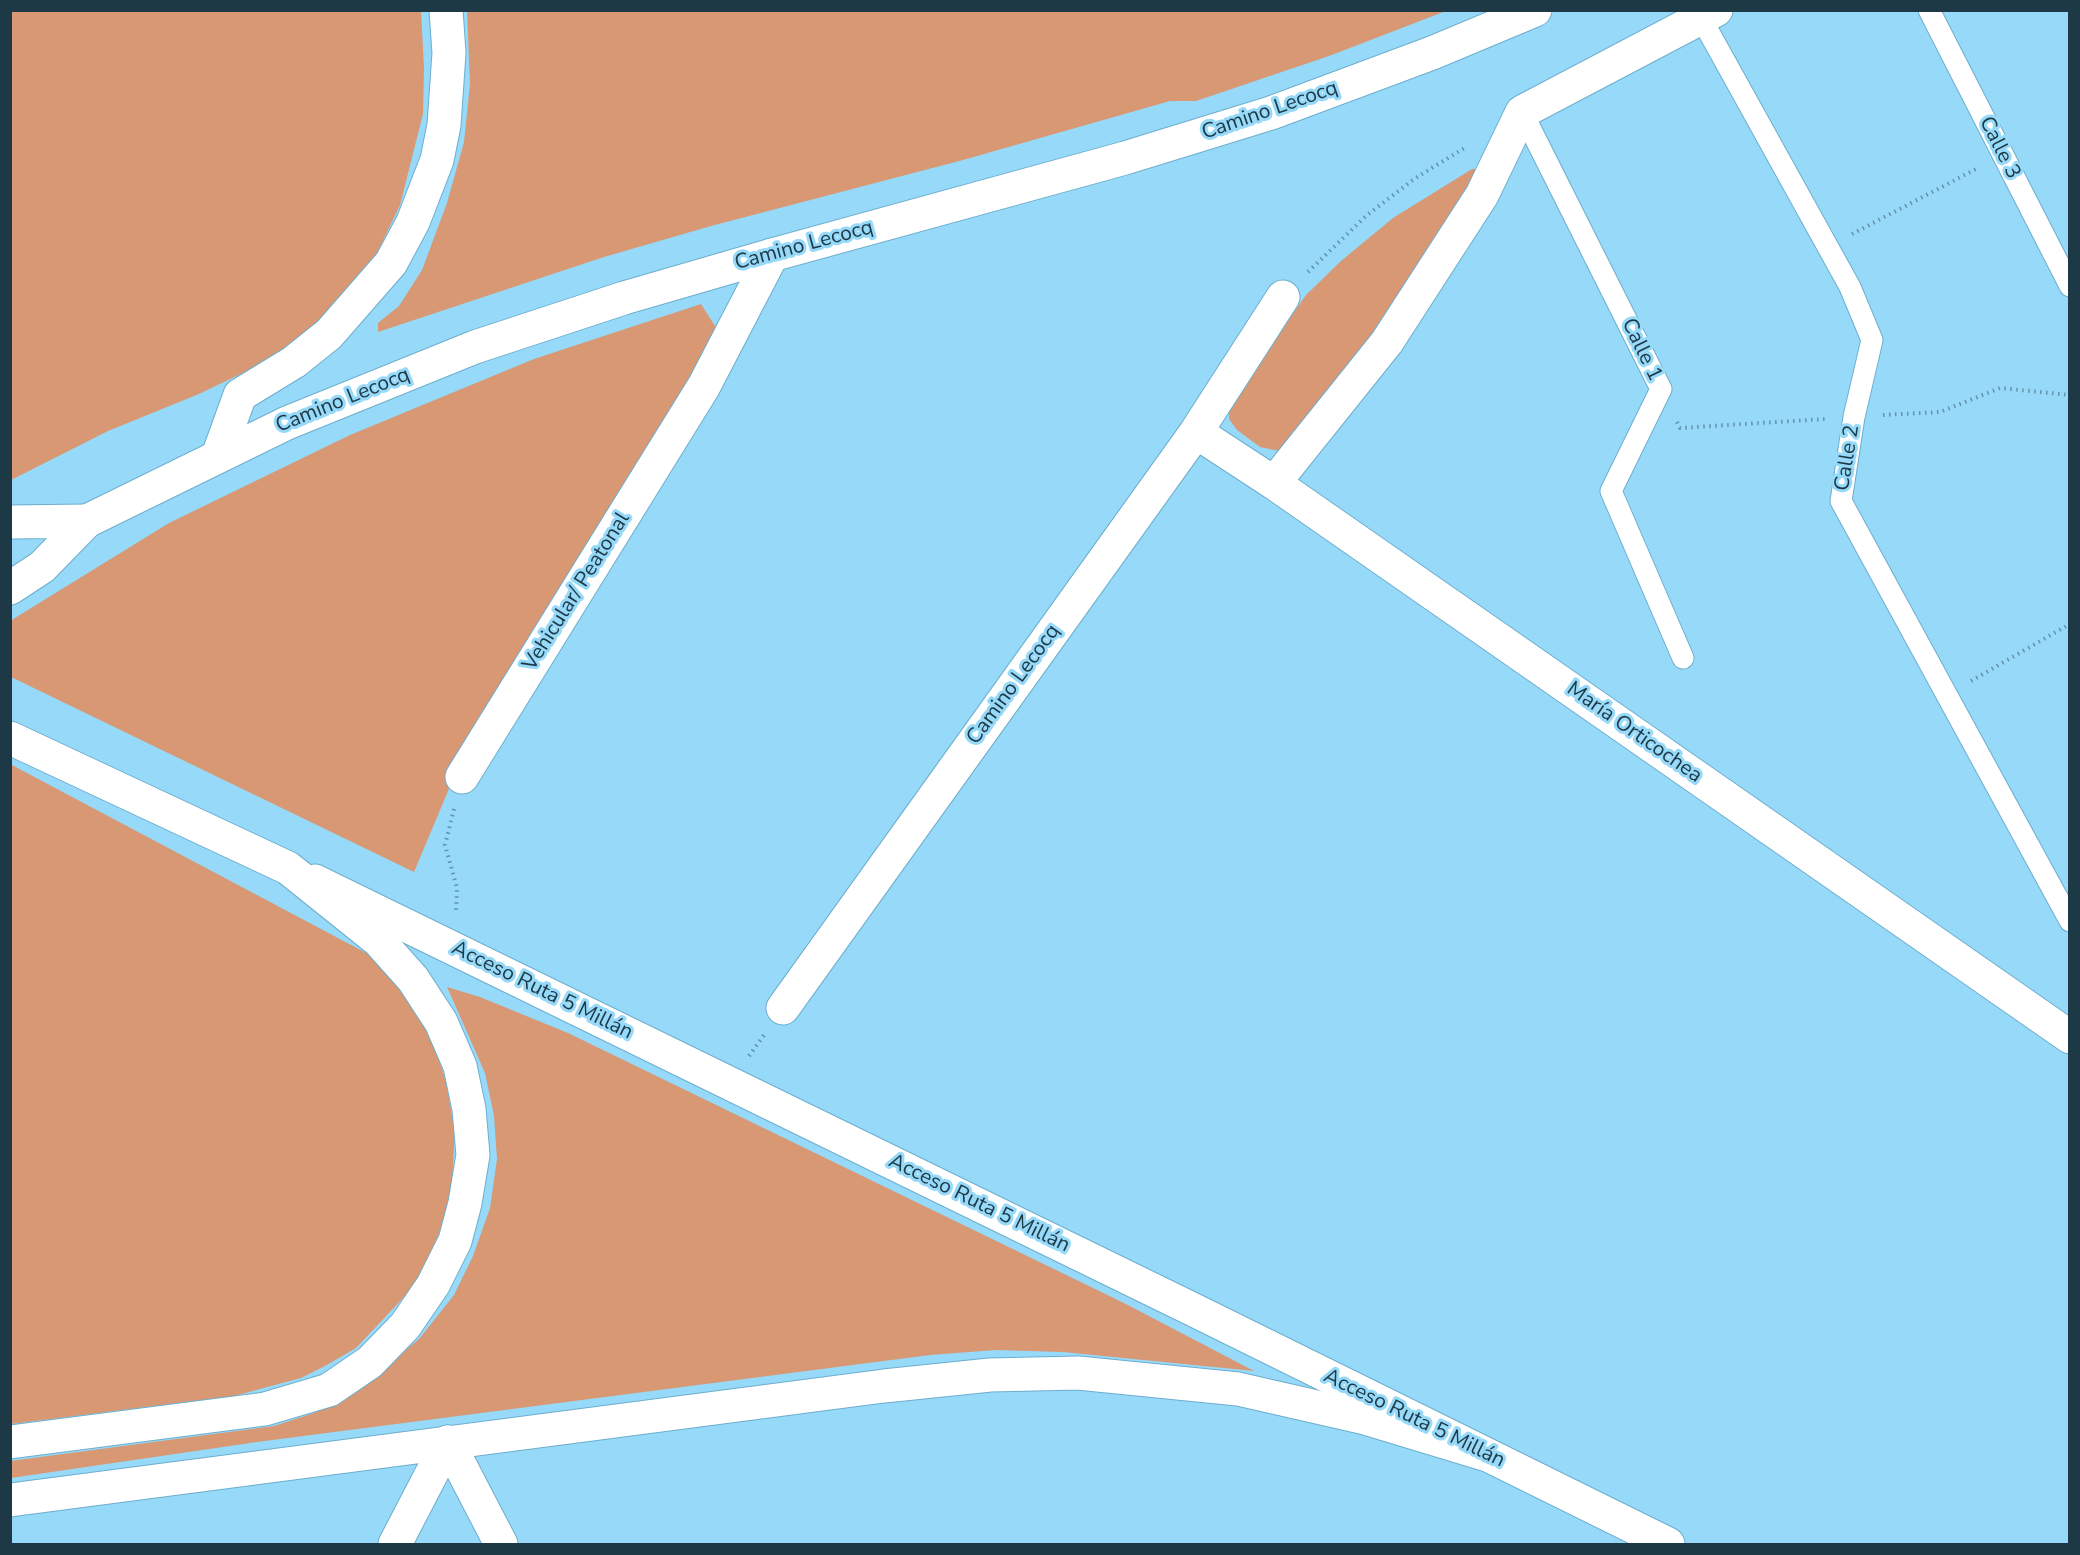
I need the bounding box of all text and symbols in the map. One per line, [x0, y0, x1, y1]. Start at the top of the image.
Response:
street label: Camino Lecocq [1199, 76, 1341, 146]
street label: Calle 3 [1973, 113, 2025, 183]
street label: Camino Lecocq [732, 215, 876, 277]
street label: Calle 1 [1615, 315, 1667, 385]
street label: Camino Lecocq [272, 363, 414, 439]
street label: Calle 2 [1830, 423, 1866, 493]
street label: Vehicular/ Peatonal [518, 508, 636, 676]
street label: Camino Lecocq [962, 620, 1066, 750]
street label: María Orticochea [1561, 677, 1707, 789]
street label: Acceso Ruta 5 Millán [447, 936, 637, 1046]
street label: Acceso Ruta 5 Millán [884, 1149, 1074, 1259]
street label: Acceso Ruta 5 Millán [1319, 1364, 1509, 1474]

